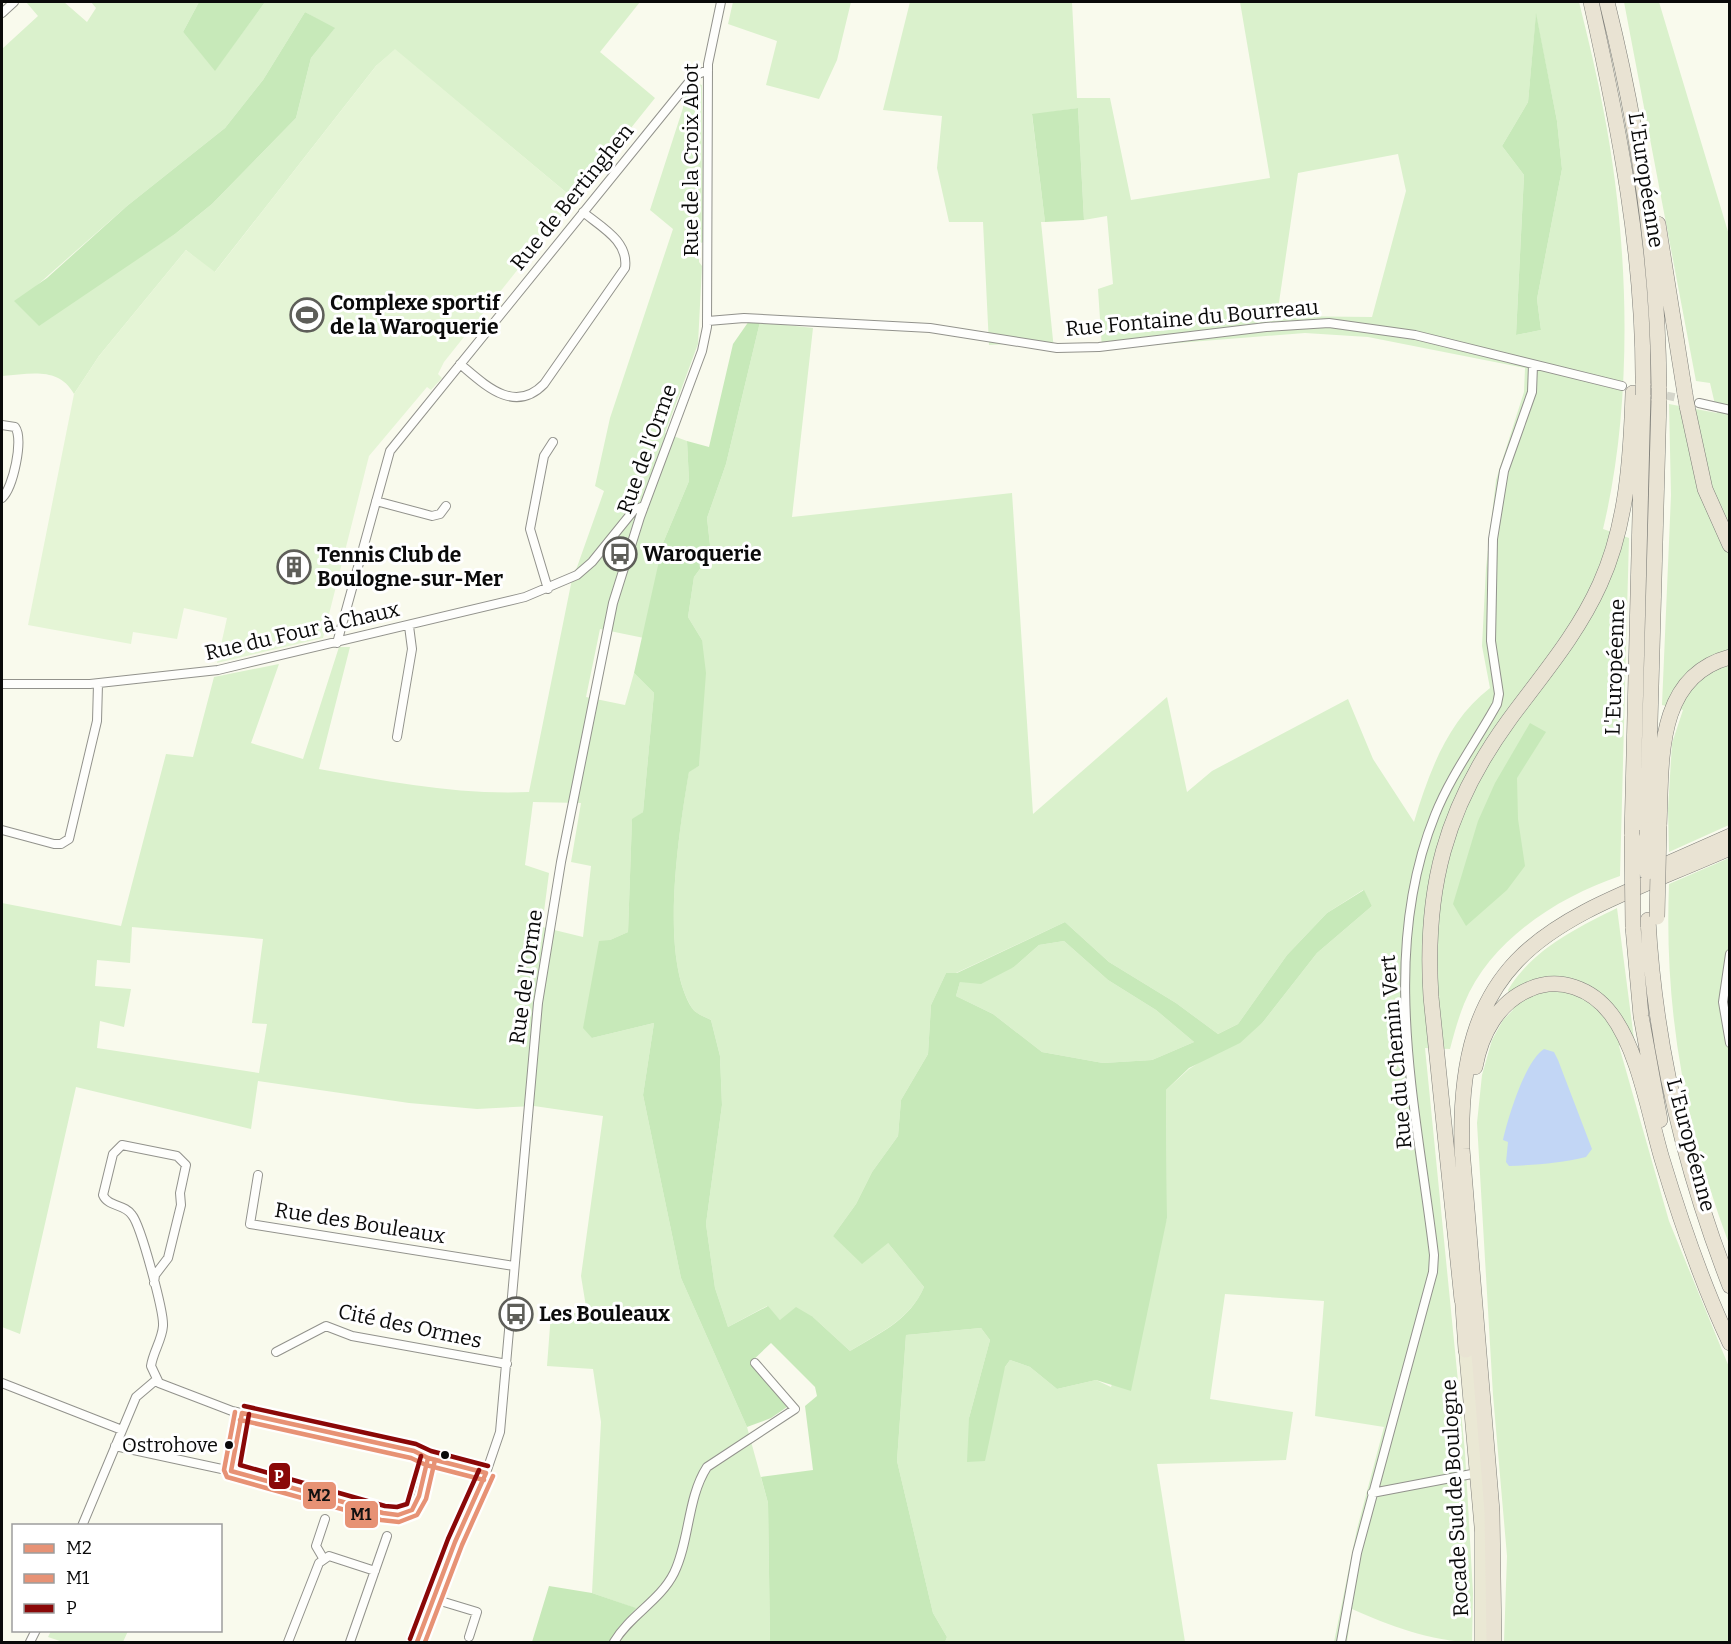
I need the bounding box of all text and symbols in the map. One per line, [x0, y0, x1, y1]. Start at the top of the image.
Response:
street label: Rue de la Croix Abot [678, 63, 704, 257]
street label: L'Européenne [1622, 110, 1670, 250]
street label: Rue de Bertinghen [505, 119, 639, 275]
place label: Complexe sportif de la Waroquerie [330, 290, 502, 340]
street label: Rue Fontaine du Bourreau [1064, 294, 1320, 342]
sports icon: Complexe sportif de la Waroquerie [289, 297, 325, 333]
street label: Rue de l'Orme [612, 381, 682, 517]
bus stop icon: Waroquerie [602, 536, 638, 572]
place label: Waroquerie [643, 541, 762, 567]
place label: Tennis Club de Boulogne-sur-Mer [317, 542, 503, 592]
building icon: Tennis Club de Boulogne-sur-Mer [276, 549, 312, 585]
street label: Rue du Four à Chaux [202, 596, 402, 666]
street label: L'Européenne [1600, 598, 1630, 736]
street label: Rue de l'Orme [504, 908, 548, 1046]
street label: Rue du Chemin Vert [1375, 954, 1417, 1150]
street label: L'Européenne [1661, 1076, 1721, 1214]
street label: Rue des Bouleaux [273, 1197, 447, 1249]
bus stop icon: Les Bouleaux [498, 1296, 534, 1332]
street label: Cité des Ormes [336, 1298, 484, 1354]
place label: Les Bouleaux [539, 1301, 670, 1327]
street label: Rocade Sud de Boulogne [1436, 1378, 1474, 1618]
place label: Ostrohove [122, 1433, 218, 1457]
marker: Ostrohove [223, 1439, 235, 1451]
unlabelled marker [439, 1449, 451, 1461]
line badge: P [268, 1462, 291, 1490]
text: P [274, 1467, 284, 1486]
line badge: M2 [302, 1481, 337, 1510]
text: M2 [308, 1486, 330, 1505]
line badge: M1 [344, 1500, 379, 1529]
text: M1 [351, 1505, 372, 1524]
legend [12, 1524, 222, 1632]
text: M2 [66, 1537, 92, 1559]
text: M1 [66, 1567, 90, 1589]
text: P [66, 1597, 77, 1619]

